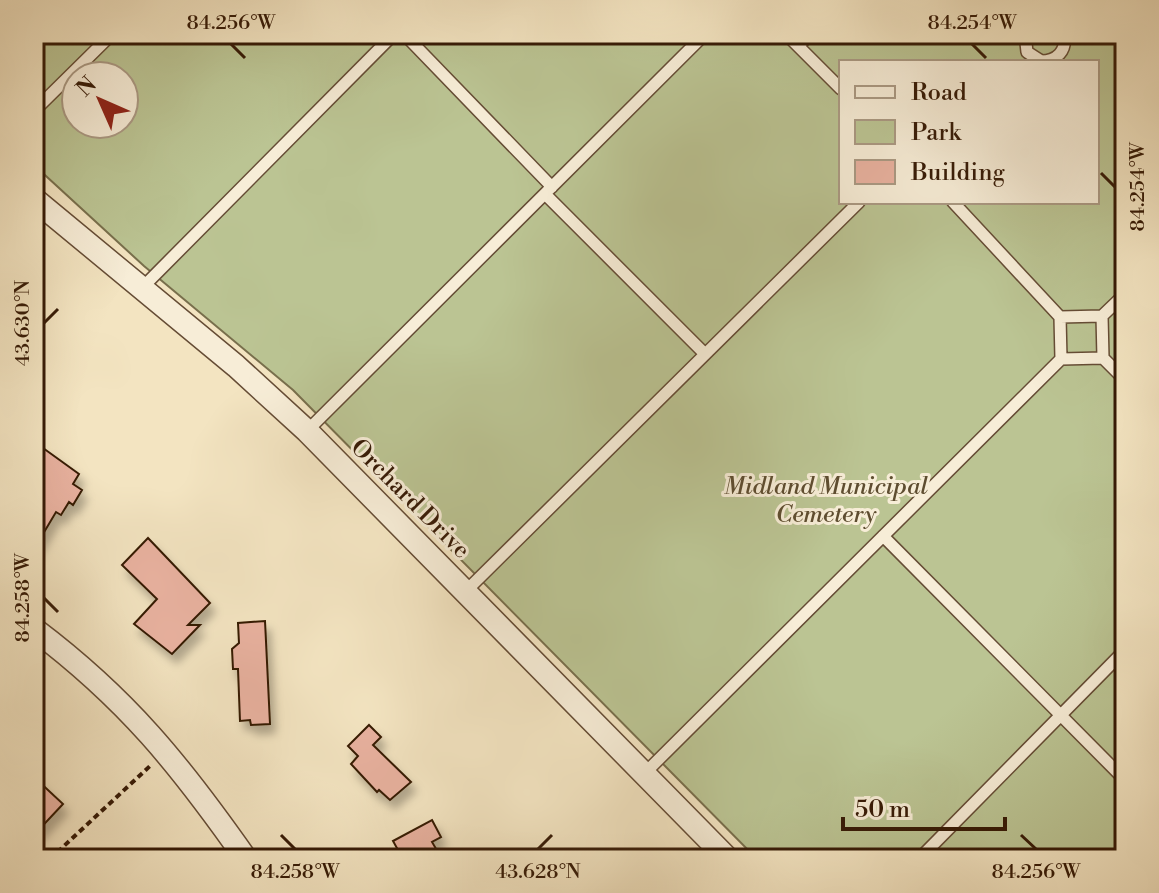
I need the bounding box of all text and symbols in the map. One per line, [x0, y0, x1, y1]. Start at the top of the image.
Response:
text: 84.256°W [187, 11, 276, 36]
text: 84.254°W [927, 11, 1017, 36]
north arrow [60, 60, 140, 140]
legend [839, 60, 1099, 204]
text: N [71, 71, 103, 103]
text: Road [911, 78, 967, 108]
text: Park [911, 118, 962, 148]
text: 84.254°W [1126, 142, 1151, 232]
text: Building [910, 158, 1005, 188]
text: 43.630°N [11, 280, 36, 366]
street label: Orchard Drive [344, 433, 476, 565]
park label: Midland Municipal Cemetery [724, 472, 928, 530]
text: 84.258°W [11, 553, 36, 643]
scale bar [843, 781, 1005, 831]
text: 50 m [855, 795, 910, 825]
text: 84.258°W [250, 860, 340, 885]
text: 43.628°N [495, 860, 581, 885]
text: 84.256°W [992, 860, 1081, 885]

